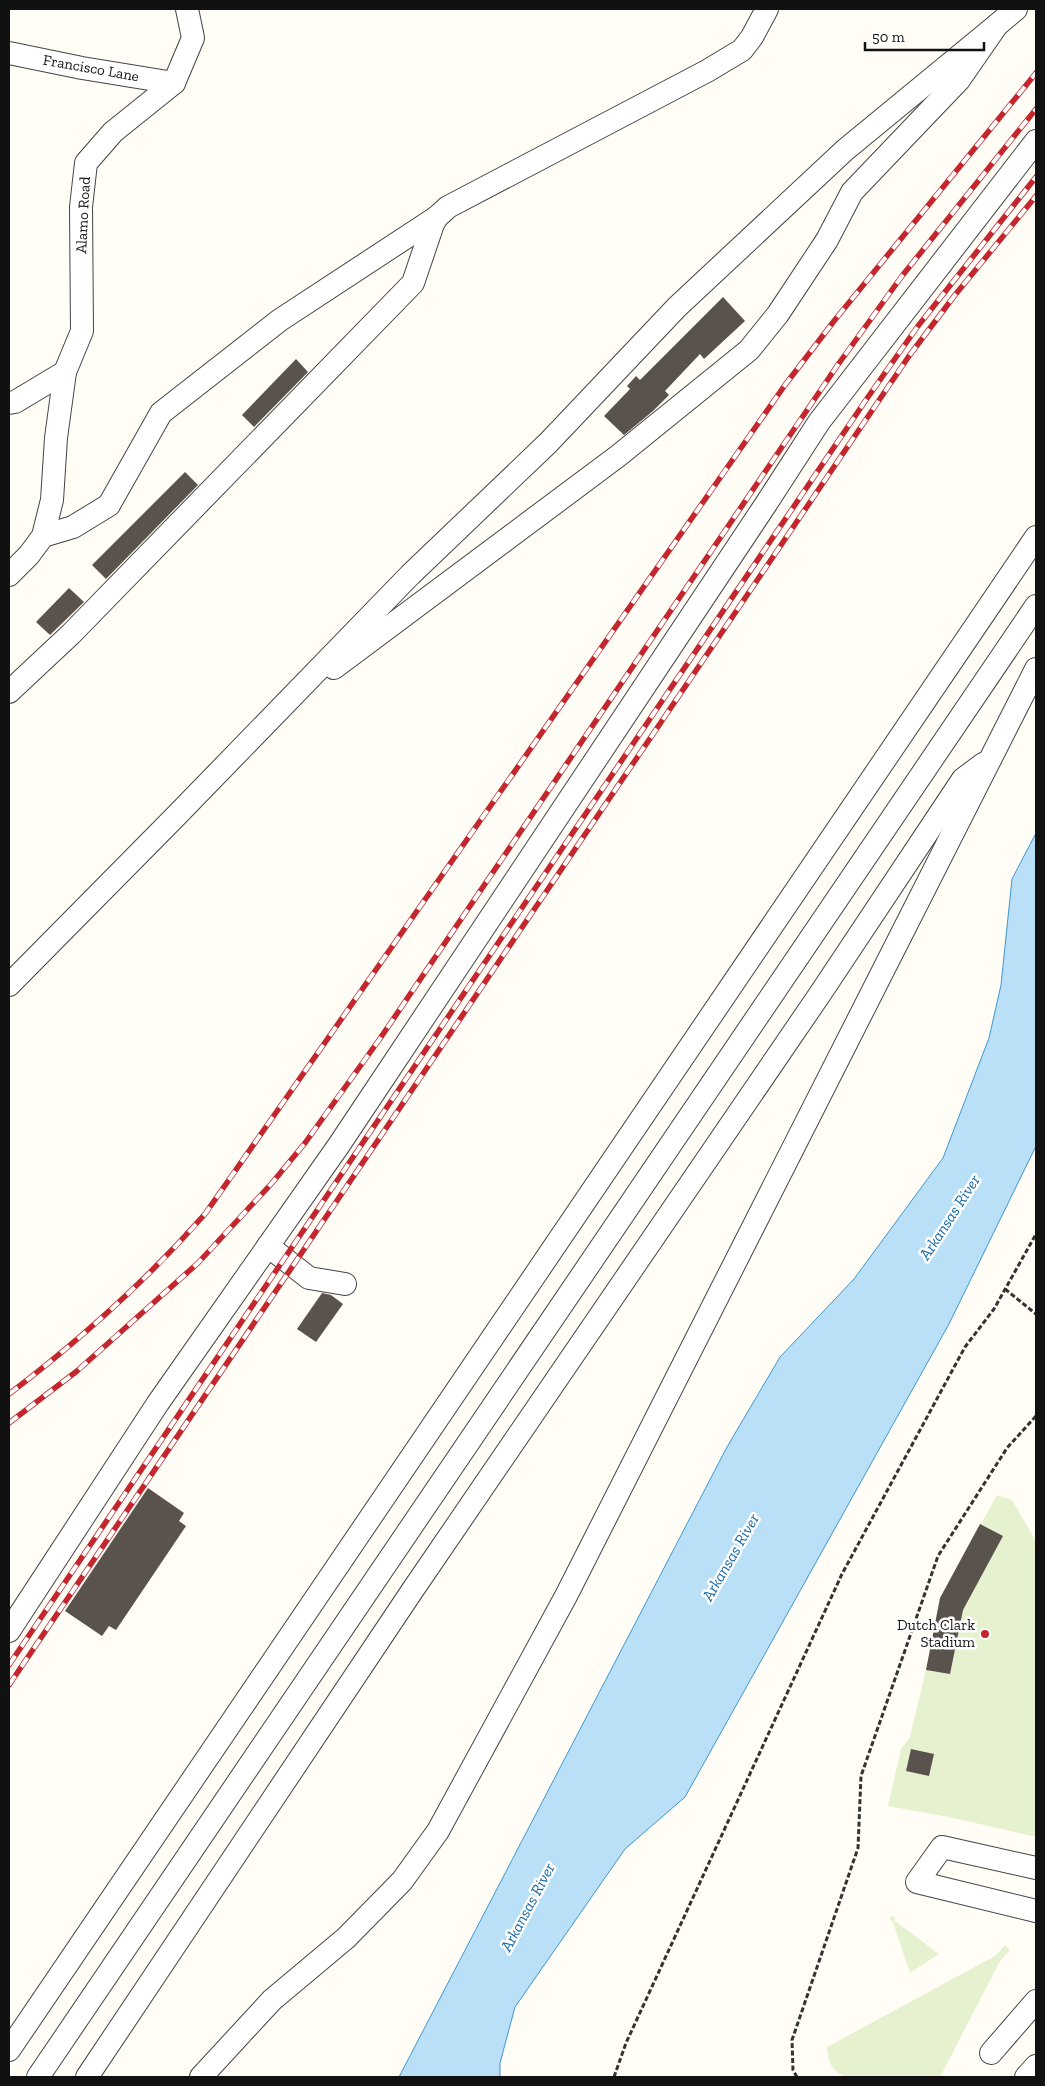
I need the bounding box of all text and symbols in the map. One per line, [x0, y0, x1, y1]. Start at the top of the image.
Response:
scale bar [865, 20, 984, 52]
text: 50 m [872, 28, 905, 46]
street label: Francisco Lane [42, 51, 140, 85]
street label: Alamo Road [72, 175, 94, 254]
water label: Arkansas River [914, 1171, 984, 1264]
water label: Arkansas River [697, 1510, 763, 1605]
place label: Dutch Clark Stadium [897, 1616, 975, 1651]
marker: Dutch Clark Stadium [979, 1628, 991, 1640]
water label: Arkansas River [496, 1859, 559, 1956]

